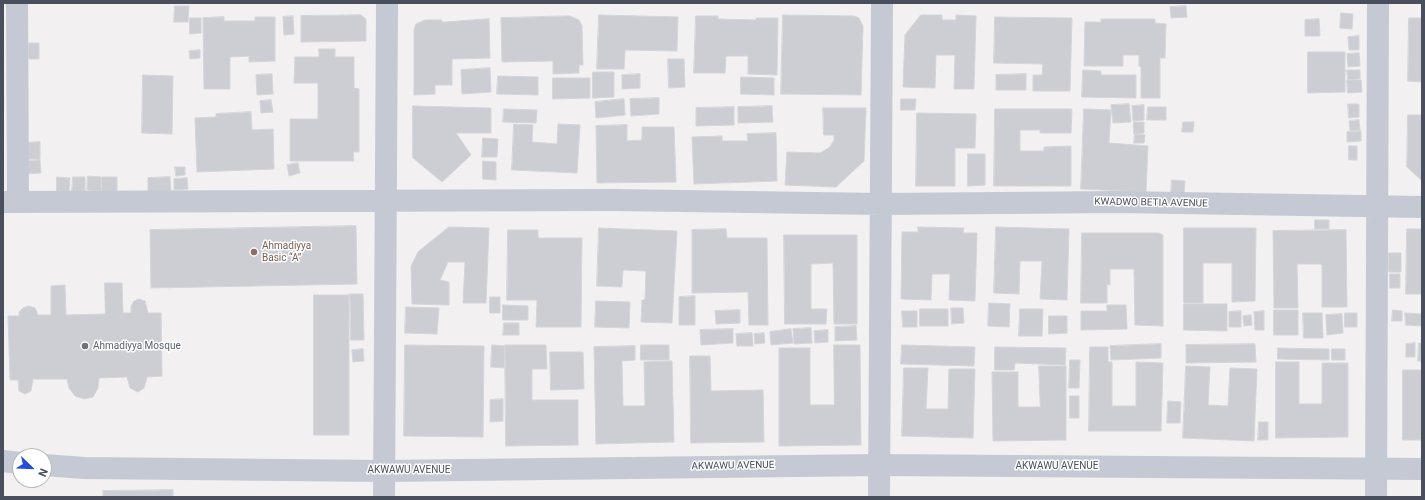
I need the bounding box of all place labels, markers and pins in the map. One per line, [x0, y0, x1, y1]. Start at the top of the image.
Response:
place label: Ahmadiyya Basic “A” [262, 240, 311, 264]
marker: Ahmadiyya Basic “A” [249, 247, 259, 257]
place label: Ahmadiyya Mosque [93, 340, 181, 352]
marker: Ahmadiyya Mosque [80, 341, 90, 351]

